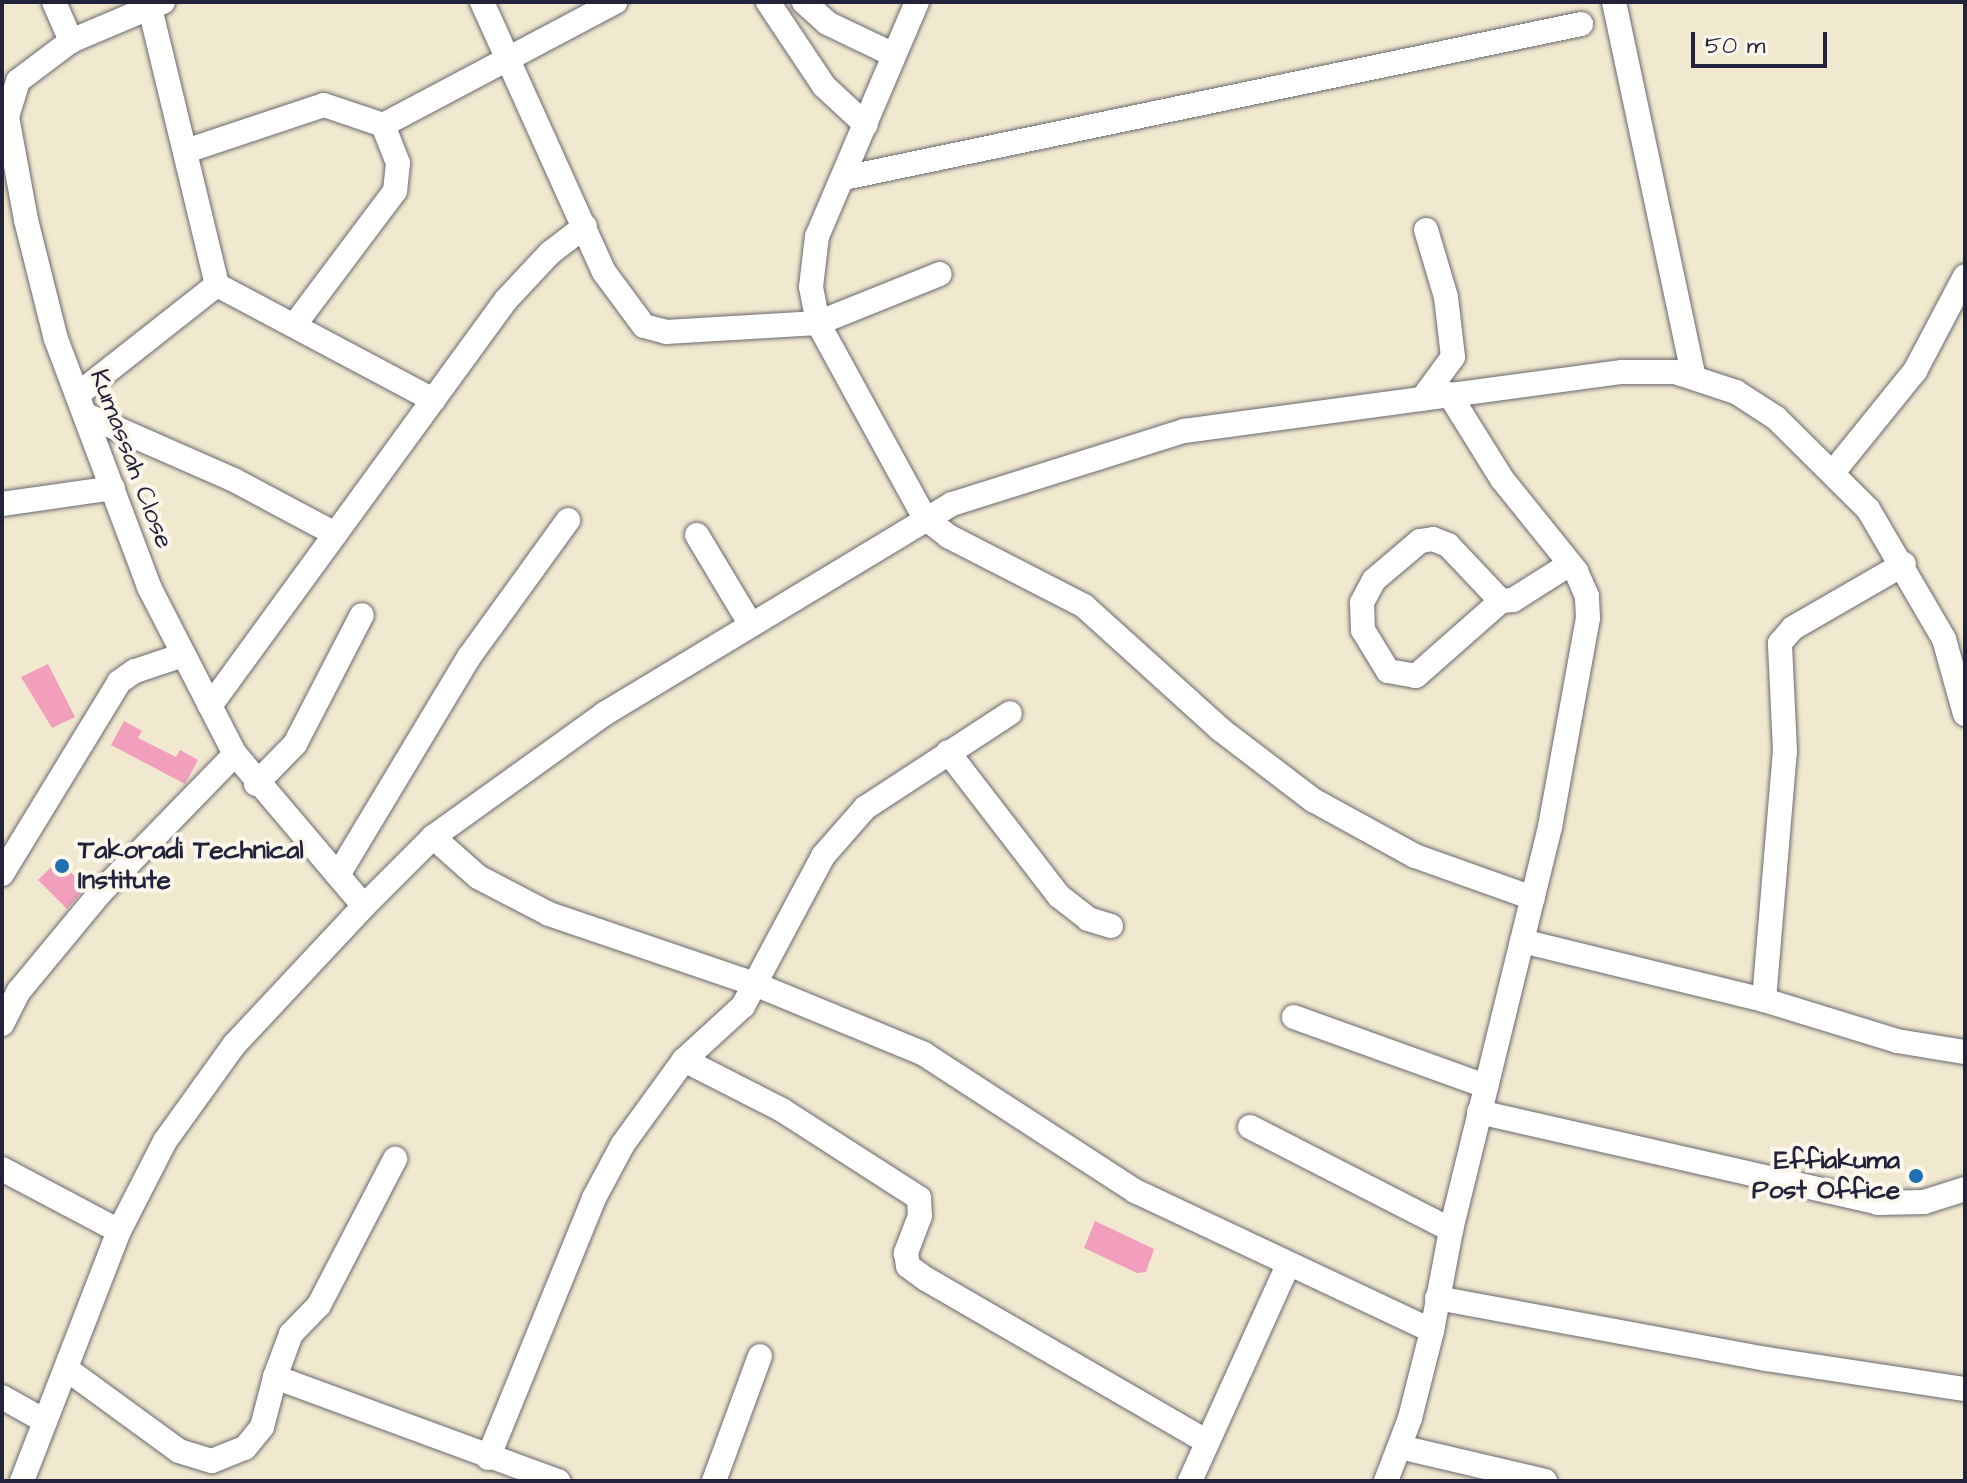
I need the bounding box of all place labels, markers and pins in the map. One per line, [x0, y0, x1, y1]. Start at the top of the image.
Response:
place label: Takoradi Technical Institute [78, 835, 304, 896]
marker: Takoradi Technical Institute [53, 857, 71, 875]
place label: Effiakuma Post Office [1752, 1145, 1900, 1206]
marker: Effiakuma Post Office [1907, 1167, 1925, 1185]

